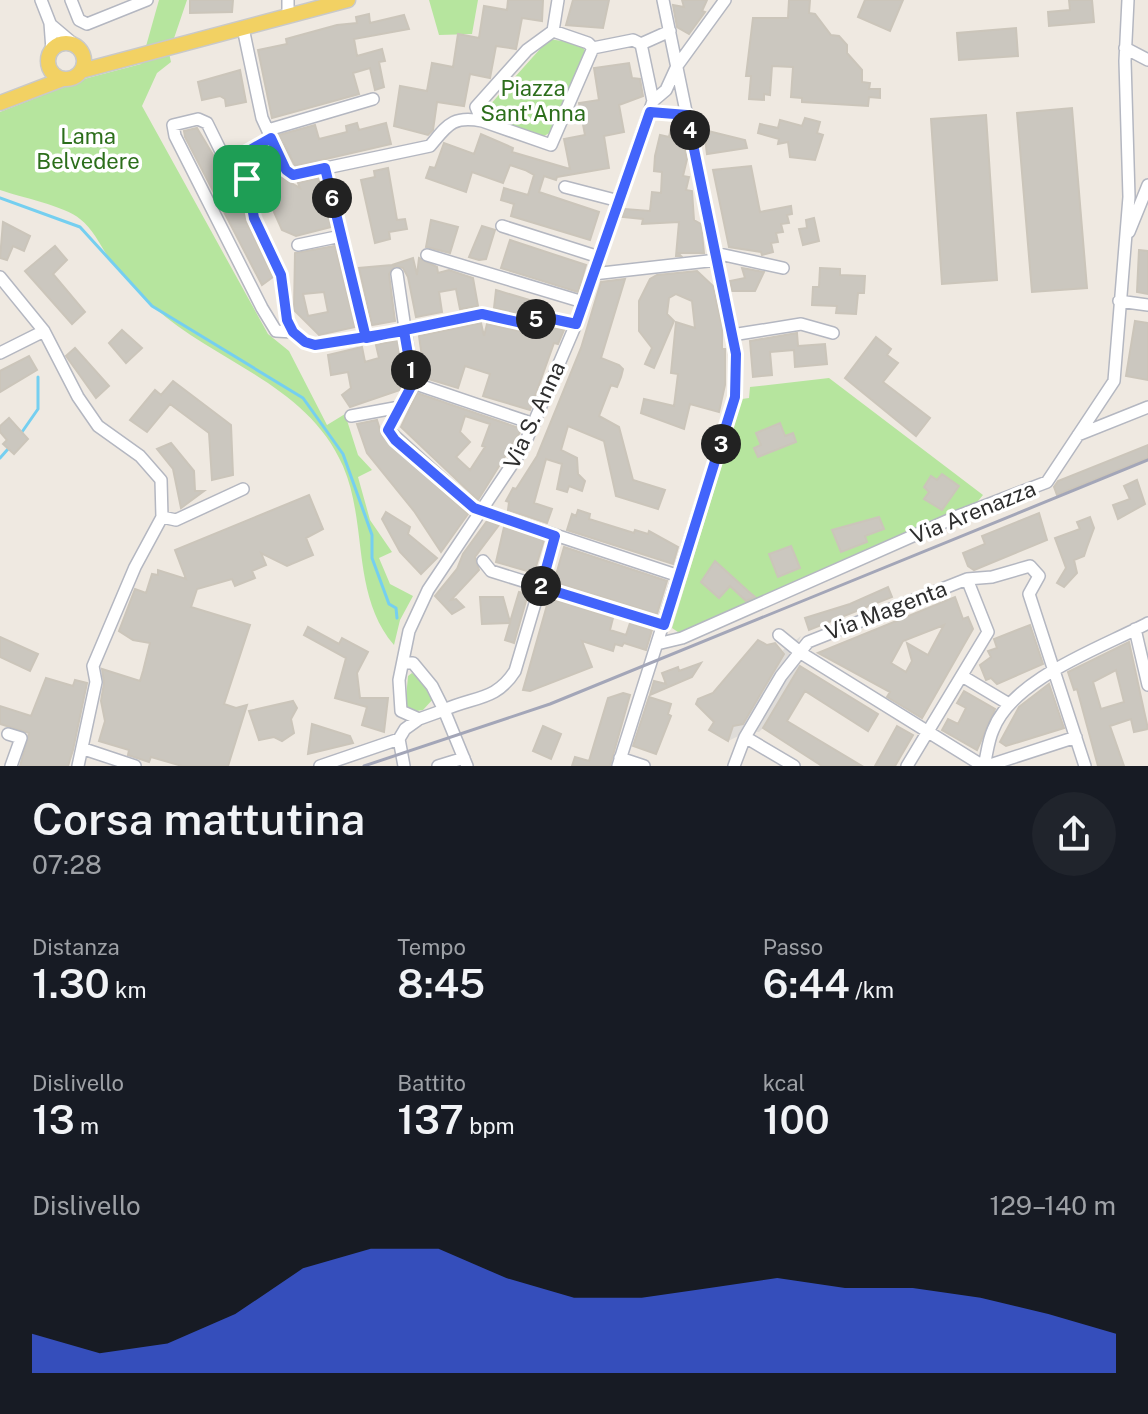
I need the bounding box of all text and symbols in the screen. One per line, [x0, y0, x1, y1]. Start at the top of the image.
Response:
park label: Piazza Sant'Anna [480, 75, 586, 126]
pin: 4 [670, 110, 710, 150]
text: 4 [683, 117, 697, 143]
park label: Lama Belvedere [36, 123, 140, 174]
pin [213, 145, 281, 213]
icon: arrive [225, 157, 269, 201]
pin: 6 [312, 178, 352, 218]
text: 6 [325, 185, 339, 211]
pin: 5 [516, 299, 556, 339]
text: 5 [529, 306, 543, 332]
pin: 1 [391, 350, 431, 390]
text: 1 [406, 357, 416, 383]
street label: Via S. Anna [498, 357, 570, 473]
pin: 3 [701, 424, 741, 464]
text: 3 [714, 431, 728, 457]
street label: Via Arenazza [907, 475, 1039, 549]
pin: 2 [521, 566, 561, 606]
text: 2 [534, 573, 548, 599]
street label: Via Magenta [822, 575, 950, 645]
button: share [1032, 792, 1116, 876]
text: Corsa mattutina [32, 793, 365, 845]
text: 07:28 [32, 849, 102, 880]
text: Distanza [32, 934, 120, 960]
text: Tempo [397, 934, 466, 960]
text: Passo [763, 934, 823, 960]
text: 1.30 [32, 960, 110, 1007]
text: 8:45 [397, 960, 485, 1007]
text: 6:44 [763, 960, 850, 1007]
text: km [110, 977, 146, 1003]
text: /km [850, 977, 894, 1003]
text: Dislivello [32, 1070, 124, 1096]
text: Battito [397, 1070, 466, 1096]
text: kcal [763, 1070, 805, 1096]
text: 13 [32, 1096, 75, 1143]
text: 137 [397, 1096, 464, 1143]
text: 100 [763, 1096, 830, 1143]
text: m [75, 1113, 99, 1139]
text: bpm [464, 1113, 515, 1139]
text: Dislivello [32, 1190, 141, 1221]
text: 129–140 m [990, 1190, 1116, 1221]

